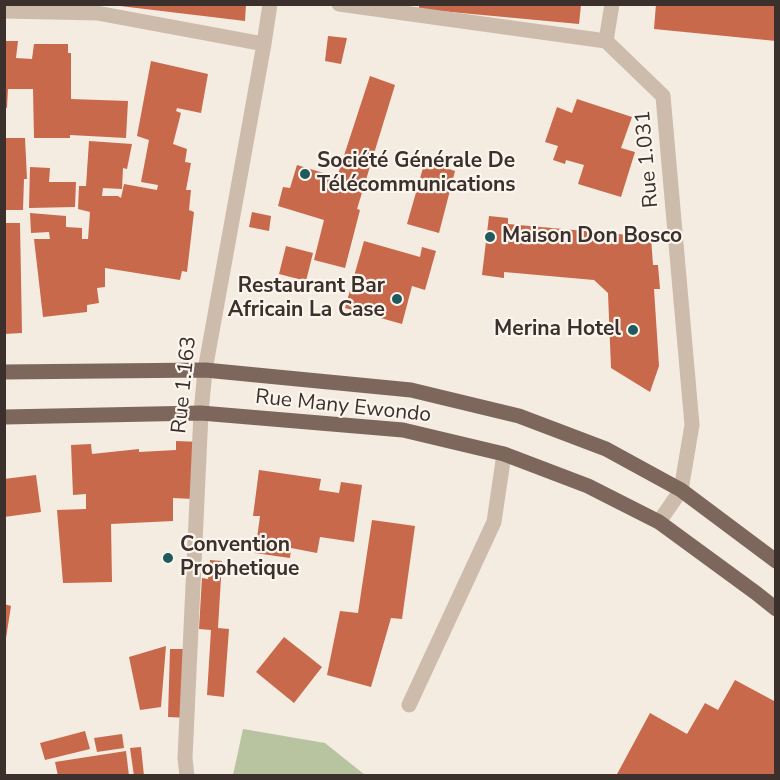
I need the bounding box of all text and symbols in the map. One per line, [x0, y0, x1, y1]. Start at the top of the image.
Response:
street label: Rue 1.031 [631, 109, 665, 209]
place label: Société Générale De Télécommunications [317, 149, 516, 199]
marker: Société Générale De Télécommunications [298, 167, 312, 181]
place label: Maison Don Bosco [502, 224, 682, 250]
marker: Maison Don Bosco [483, 230, 497, 244]
place label: Restaurant Bar Africain La Case [228, 274, 385, 324]
marker: Restaurant Bar Africain La Case [390, 292, 404, 306]
place label: Merina Hotel [494, 317, 621, 343]
marker: Merina Hotel [626, 323, 640, 337]
street label: Rue 1.163 [167, 335, 203, 435]
street label: Rue Many Ewondo [254, 385, 432, 429]
place label: Convention Prophetique [180, 533, 299, 583]
marker: Convention Prophetique [161, 551, 175, 565]

